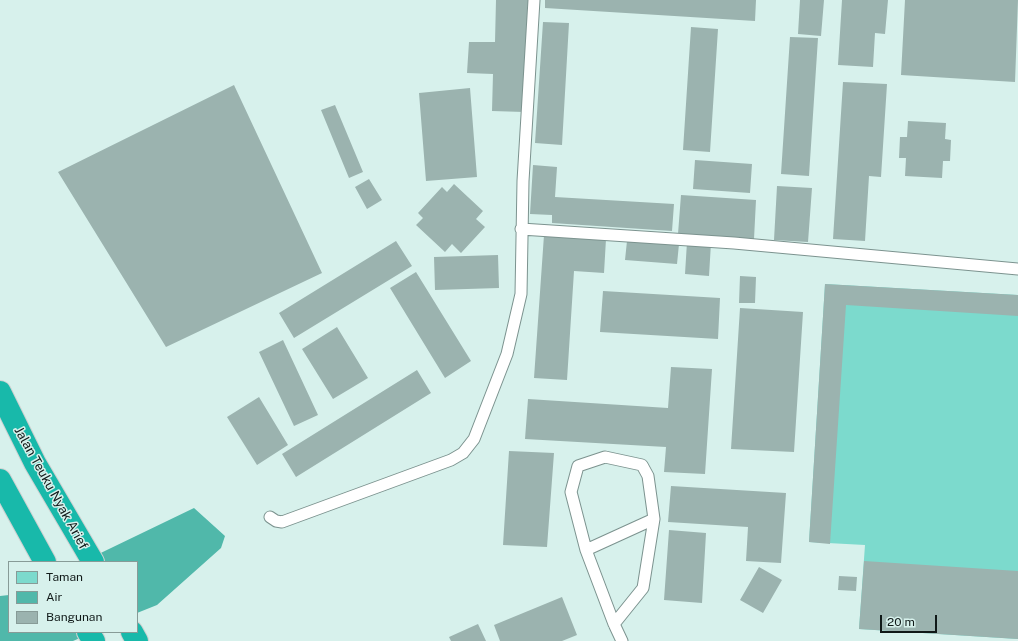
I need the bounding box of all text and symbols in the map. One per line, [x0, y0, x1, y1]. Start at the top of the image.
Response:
street label: Jalan Teuku Nyak Arief [11, 424, 91, 552]
legend [8, 561, 138, 633]
text: Taman [46, 570, 83, 584]
text: Air [46, 590, 62, 604]
scale bar [882, 607, 939, 633]
text: Bangunan [46, 610, 102, 624]
text: 20 m [887, 615, 915, 629]

